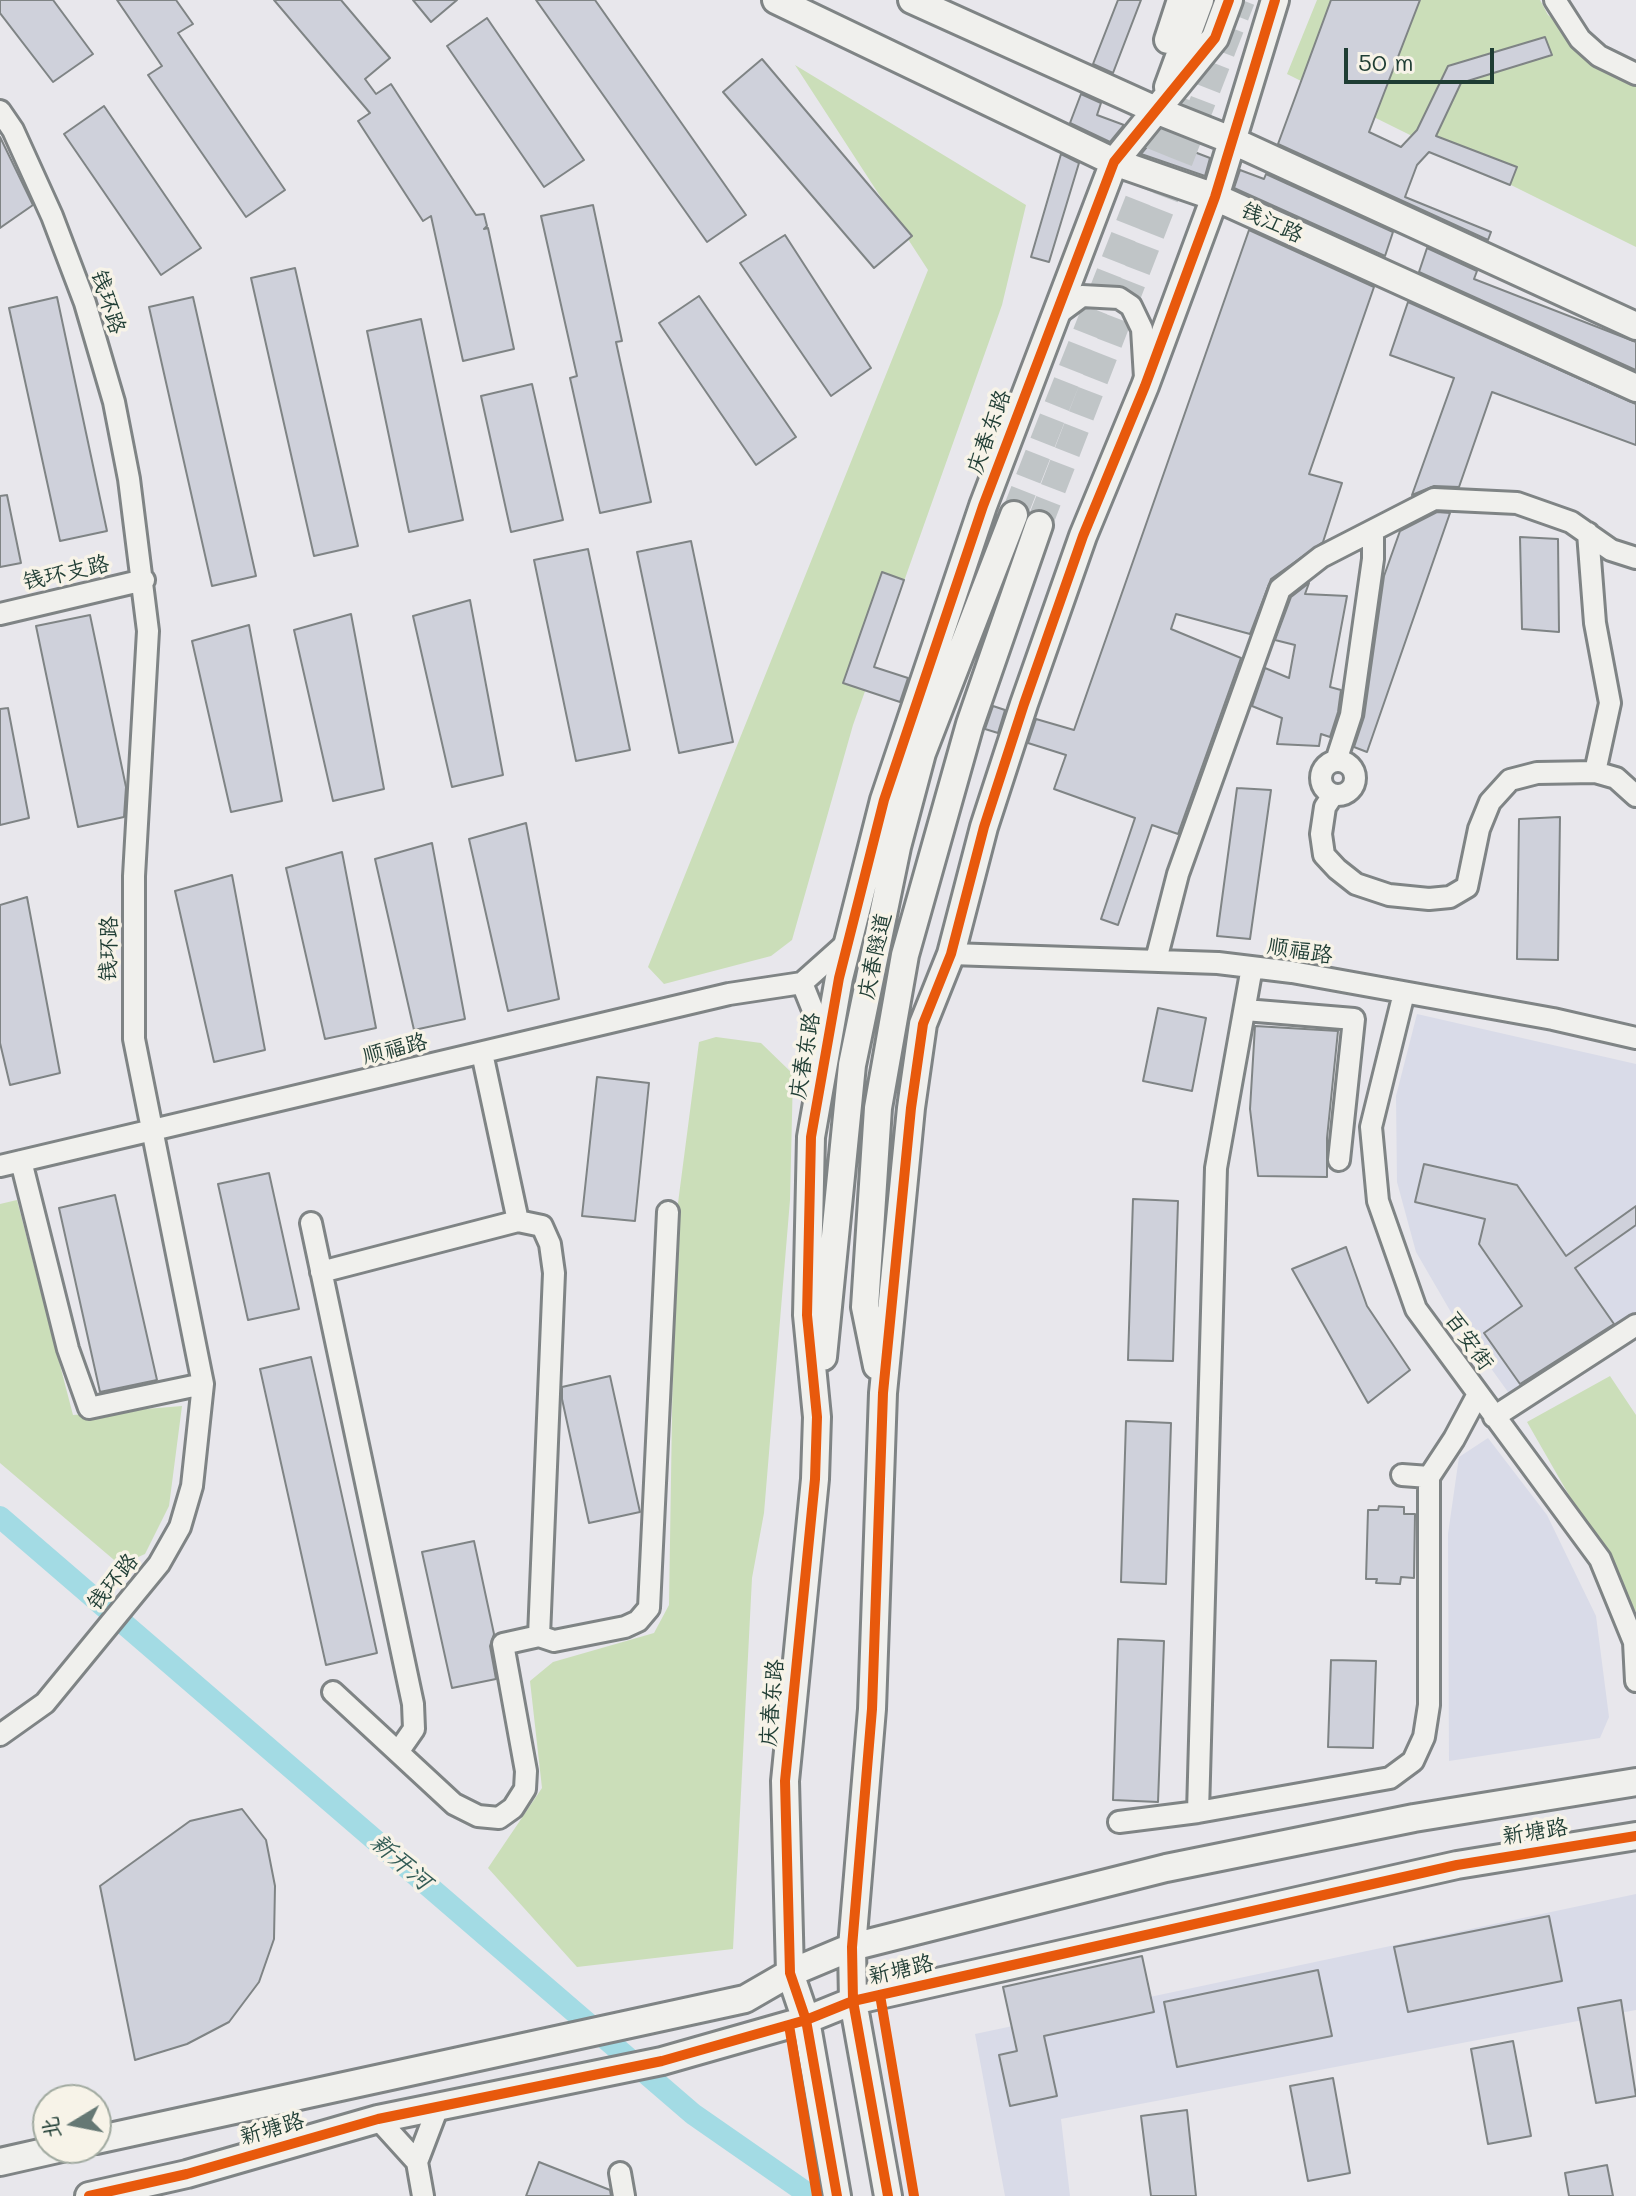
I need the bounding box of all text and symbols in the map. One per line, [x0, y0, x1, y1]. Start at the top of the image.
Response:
scale bar [1348, 32, 1498, 82]
text: 50 m [1358, 46, 1414, 77]
street label: 钱江路 [1237, 197, 1307, 249]
street label: 钱环路 [85, 267, 131, 337]
street label: 庆春东路 [962, 386, 1016, 478]
street label: 钱环支路 [20, 550, 112, 596]
street label: 庆春隧道 [853, 910, 897, 1002]
street label: 钱环路 [95, 916, 123, 982]
street label: 顺福路 [1265, 933, 1335, 969]
street label: 庆春东路 [784, 1010, 826, 1102]
street label: 顺福路 [360, 1028, 430, 1070]
street label: 百安街 [1439, 1307, 1499, 1375]
street label: 钱环路 [82, 1548, 144, 1616]
street label: 庆春东路 [755, 1658, 789, 1748]
street label: 新塘路 [1500, 1814, 1570, 1850]
water label: 新开河 [364, 1828, 438, 1896]
street label: 新塘路 [866, 1950, 936, 1990]
north arrow [32, 2084, 112, 2164]
street label: 新塘路 [237, 2107, 307, 2151]
text: 北 [34, 2115, 66, 2141]

